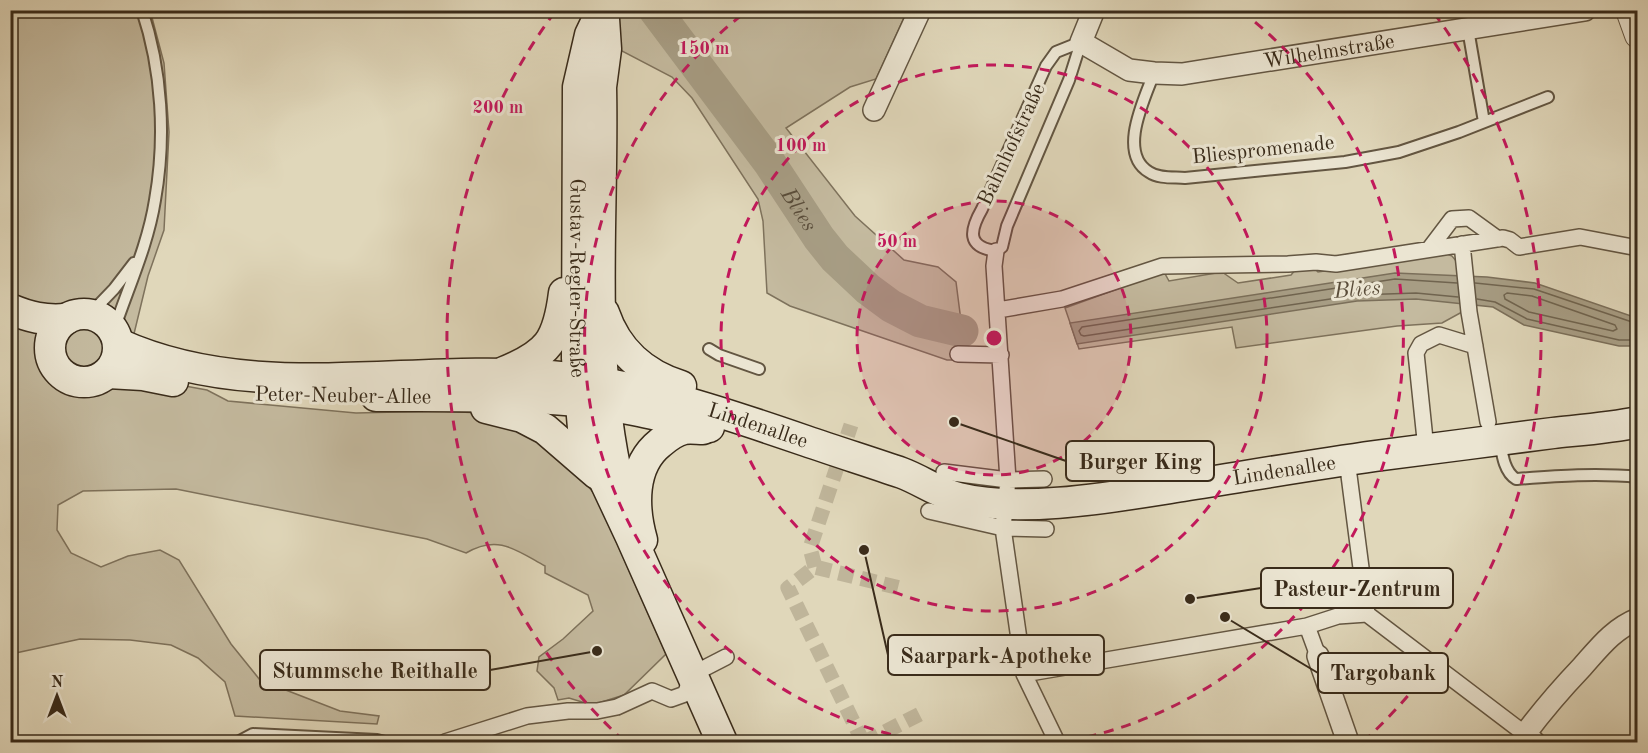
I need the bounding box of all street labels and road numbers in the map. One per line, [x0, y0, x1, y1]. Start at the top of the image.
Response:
street label: Wilhelmstraße [1262, 31, 1396, 73]
street label: Bahnhofstraße [975, 80, 1050, 209]
street label: Bliespromenade [1191, 133, 1335, 168]
street label: Gustav-Regler-Straße [565, 178, 588, 379]
street label: Peter-Neuber-Allee [254, 384, 432, 409]
street label: Lindenallee [705, 400, 810, 453]
street label: Lindenallee [1231, 453, 1337, 490]

